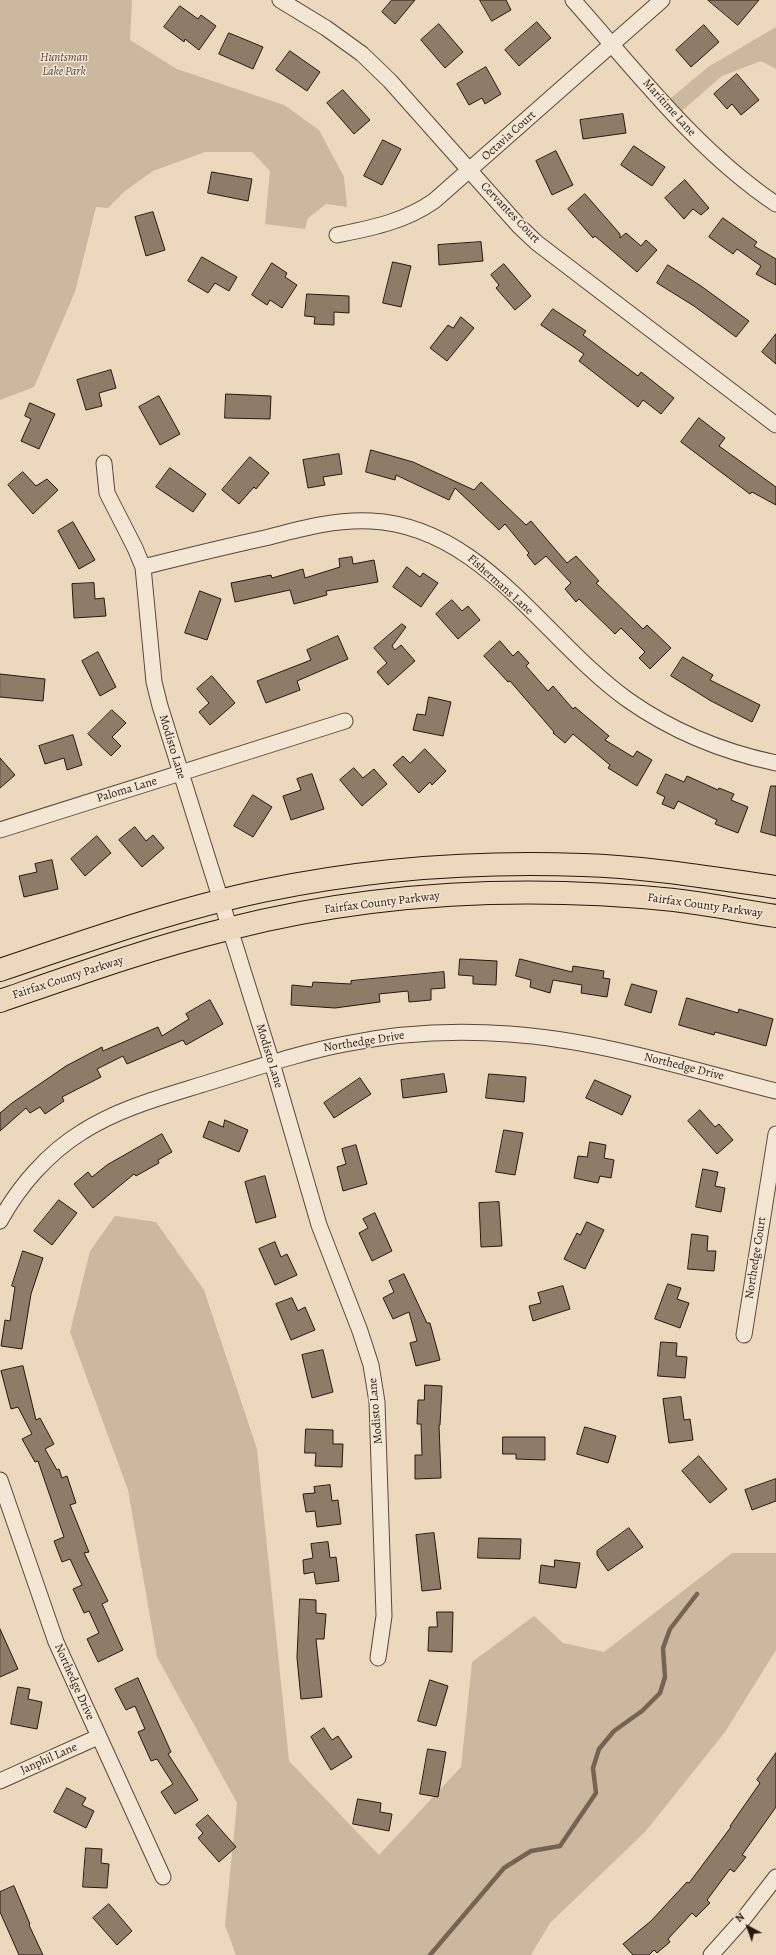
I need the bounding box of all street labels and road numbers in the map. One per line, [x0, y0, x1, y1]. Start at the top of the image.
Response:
street label: Maritime Lane [639, 76, 699, 140]
street label: Octavia Court [479, 108, 539, 164]
street label: Cervantes Court [477, 179, 543, 247]
street label: Fishermans Lane [464, 552, 536, 618]
street label: Modisto Lane [155, 713, 189, 781]
street label: Paloma Lane [95, 774, 159, 806]
street label: Fairfax County Parkway [323, 889, 441, 917]
street label: Fairfax County Parkway [646, 891, 764, 921]
street label: Fairfax County Parkway [11, 953, 125, 1003]
street label: Modisto Lane [252, 1022, 286, 1090]
street label: Northedge Drive [322, 1028, 406, 1056]
street label: Northedge Drive [643, 1050, 725, 1084]
street label: Northedge Court [742, 1216, 770, 1300]
street label: Modisto Lane [366, 1377, 386, 1445]
street label: Northedge Drive [51, 1642, 97, 1722]
street label: Janphil Lane [18, 1740, 80, 1778]

